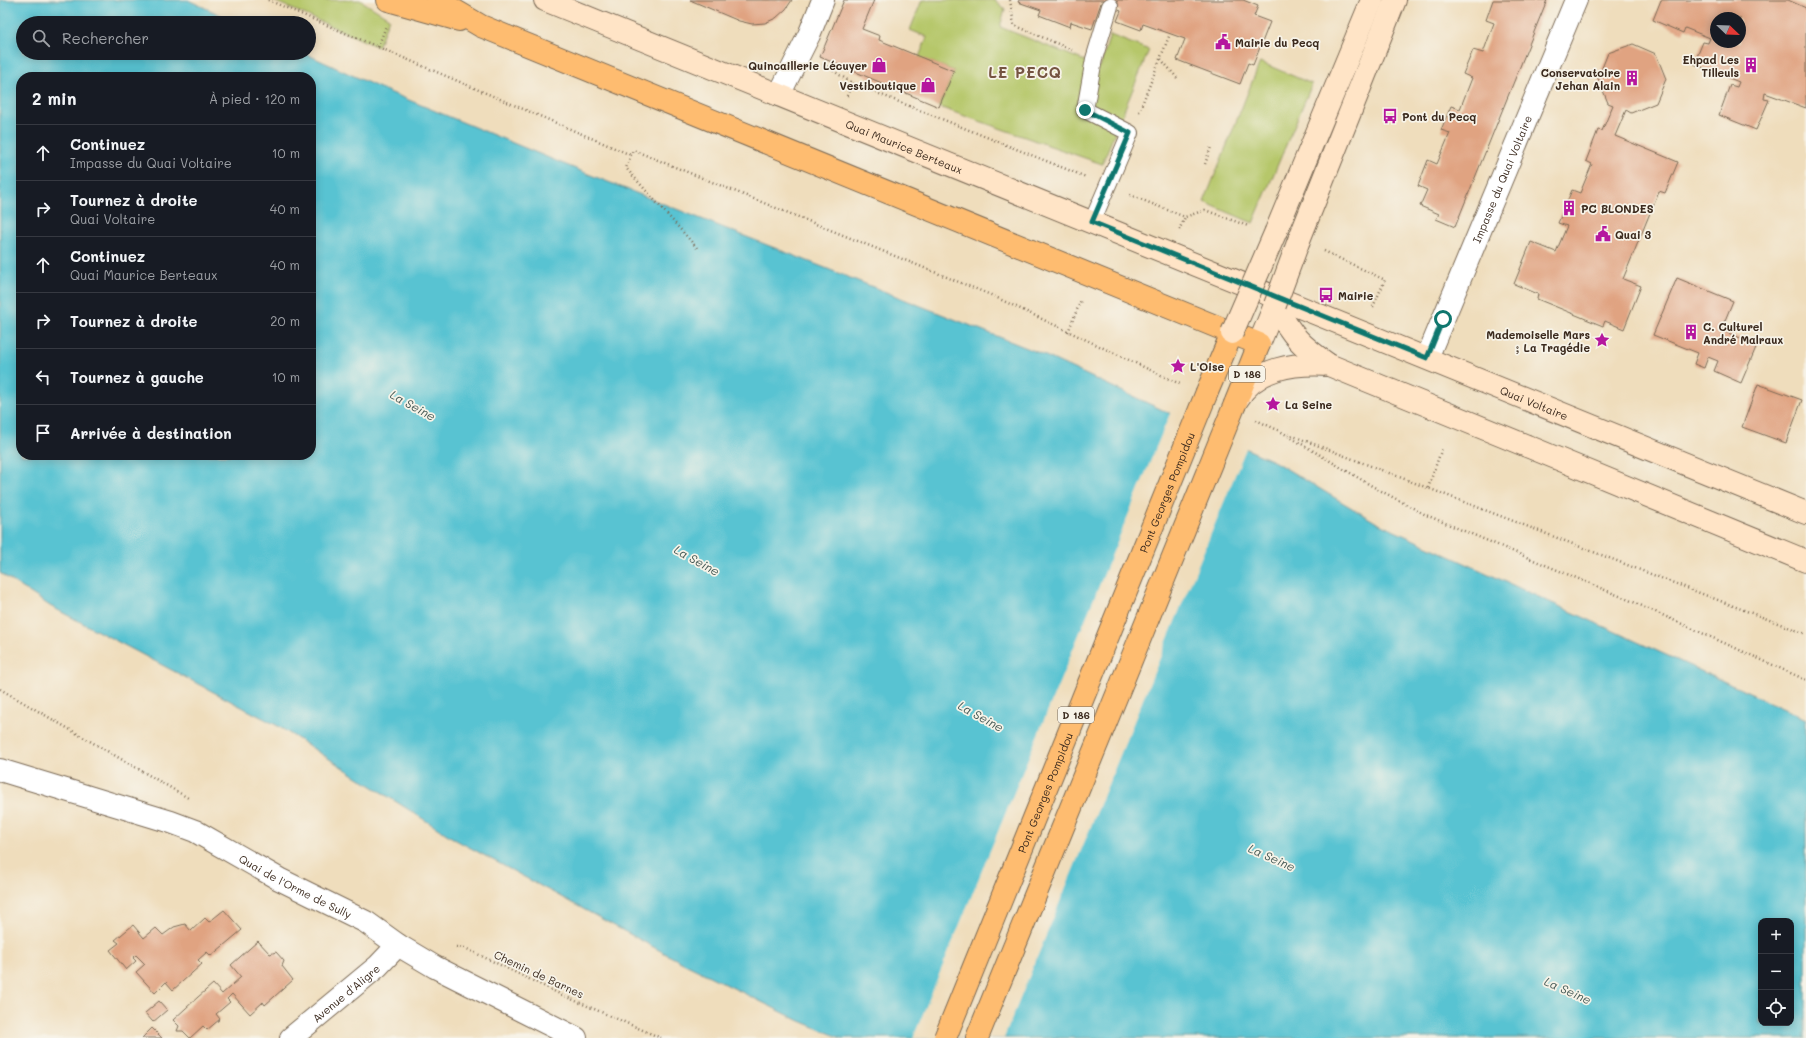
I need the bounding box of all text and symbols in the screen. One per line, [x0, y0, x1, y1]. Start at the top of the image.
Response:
north arrow [1710, 12, 1746, 48]
search box [16, 16, 316, 60]
icon: search [30, 27, 52, 49]
text: Rechercher [62, 28, 149, 48]
public building icon: Mairie du Pecq [1214, 33, 1232, 51]
place label: Mairie du Pecq [1235, 35, 1319, 50]
place label: Ehpad Les Tilleuls [1682, 52, 1739, 80]
shop icon: Quincaillerie Lécuyer [870, 56, 888, 74]
building icon: Ehpad Les Tilleuls [1742, 56, 1760, 74]
place label: Quincaillerie Lécuyer [748, 58, 867, 73]
district label: LE PECQ [988, 62, 1062, 82]
place label: Conservatoire Jehan Alain [1541, 65, 1620, 93]
building icon: Conservatoire Jehan Alain [1623, 69, 1641, 87]
shop icon: Vestiboutique [919, 76, 937, 94]
place label: Vestiboutique [839, 78, 916, 93]
text: 2 min [32, 87, 77, 109]
text: À pied · 120 m [209, 90, 300, 107]
route end [1076, 101, 1094, 119]
bus stop icon: Pont du Pecq [1381, 107, 1399, 125]
place label: Pont du Pecq [1402, 109, 1476, 124]
street label: Impasse du Quai Voltaire [1468, 113, 1535, 245]
street label: Quai Maurice Berteaux [844, 116, 966, 177]
text: Continuez [70, 134, 145, 154]
icon: ahead [32, 142, 54, 164]
text: 10 m [272, 144, 300, 161]
text: Impasse du Quai Voltaire [70, 154, 232, 171]
text: Tournez à droite [70, 190, 198, 210]
icon: right [32, 198, 54, 220]
building icon: PC BLONDES [1560, 199, 1578, 217]
text: 40 m [270, 200, 300, 217]
place label: PC BLONDES [1581, 201, 1654, 216]
text: Quai Voltaire [70, 210, 155, 227]
public building icon: Quai 3 [1594, 225, 1612, 243]
place label: Quai 3 [1615, 227, 1652, 242]
text: Continuez [70, 246, 145, 266]
icon: ahead [32, 254, 54, 276]
text: 40 m [270, 256, 300, 273]
text: Quai Maurice Berteaux [70, 266, 218, 283]
bus stop icon: Mairie [1317, 286, 1335, 304]
place label: Mairie [1338, 288, 1374, 303]
icon: right [32, 310, 54, 332]
route start [1434, 310, 1452, 328]
text: Tournez à droite [70, 311, 198, 331]
text: 20 m [270, 312, 300, 329]
place label: C. Culturel André Malraux [1703, 319, 1784, 347]
building icon: C. Culturel André Malraux [1682, 323, 1700, 341]
place label: Mademoiselle Mars ; La Tragédie [1486, 327, 1590, 355]
place icon: Mademoiselle Mars ; La Tragédie [1593, 331, 1611, 349]
place icon: L'Oise [1169, 357, 1187, 375]
place label: L'Oise [1190, 359, 1225, 374]
icon: left [32, 366, 54, 388]
road number: D 186 [1229, 366, 1265, 382]
text: Tournez à gauche [70, 367, 204, 387]
text: 10 m [272, 368, 300, 385]
street label: Quai Voltaire [1498, 382, 1571, 423]
water label: La Seine [387, 386, 439, 424]
place icon: La Seine [1264, 395, 1282, 413]
place label: La Seine [1285, 397, 1333, 412]
icon: arrive [32, 422, 54, 444]
text: Arrivée à destination [70, 423, 232, 443]
street label: Pont Georges Pompidou [1135, 430, 1197, 555]
water label: La Seine [671, 541, 723, 579]
water label: La Seine [955, 697, 1007, 735]
road number: D 186 [1058, 707, 1094, 723]
street label: Pont Georges Pompidou [1013, 730, 1076, 855]
water label: La Seine [1246, 840, 1298, 874]
street label: Quai de l'Orme de Sully [236, 850, 355, 921]
map controls [1758, 918, 1794, 1026]
button: + [1758, 918, 1794, 954]
street label: Chemin de Barnes [492, 947, 586, 1001]
button: − [1758, 954, 1794, 990]
street label: Avenue d'Aligre [309, 960, 383, 1025]
water label: La Seine [1542, 973, 1594, 1007]
button: locate [1758, 990, 1794, 1026]

